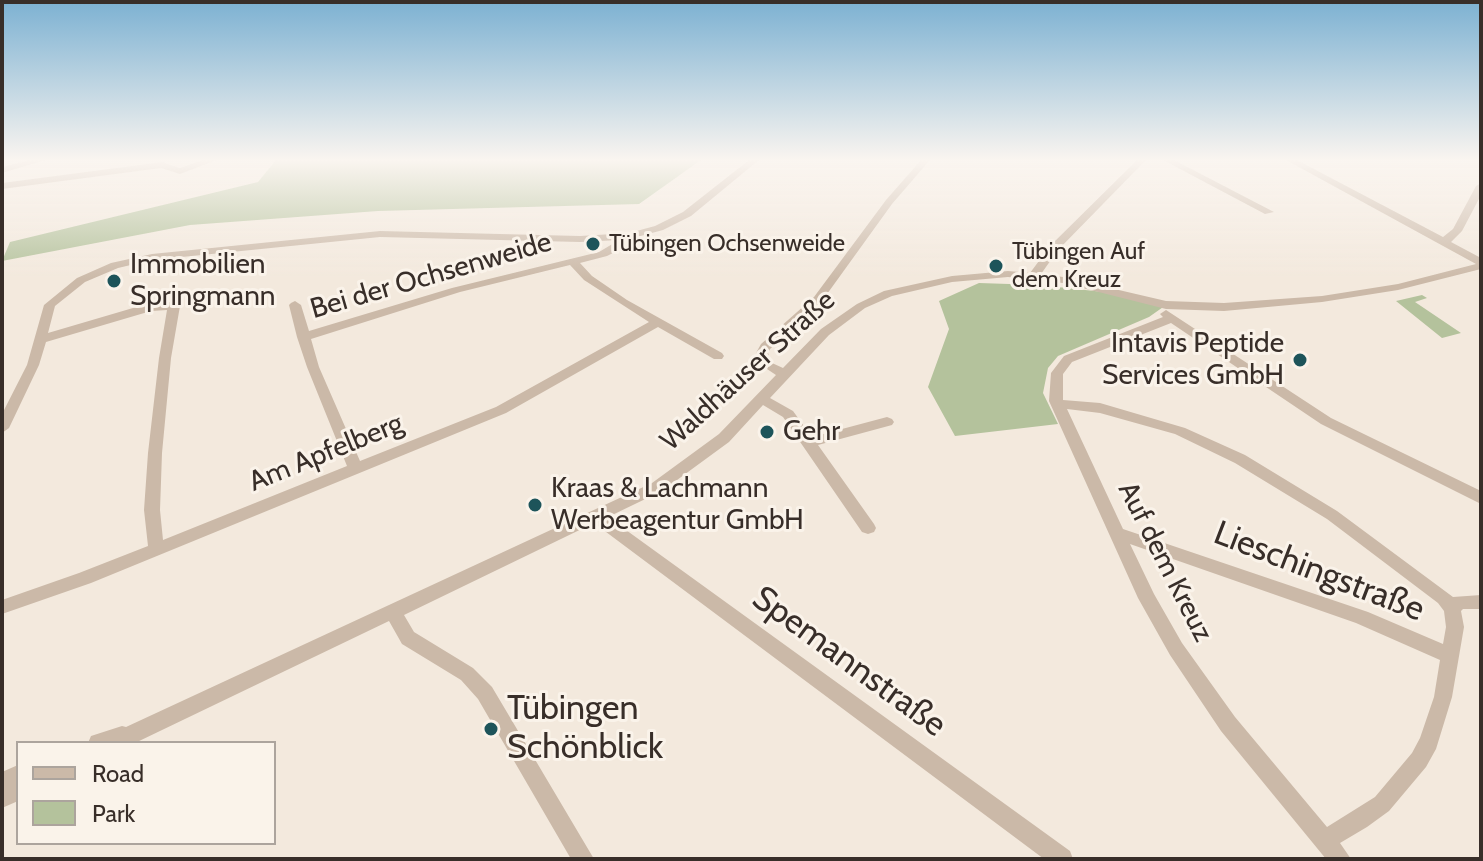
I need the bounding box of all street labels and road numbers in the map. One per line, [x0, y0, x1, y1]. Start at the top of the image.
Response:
street label: Bei der Ochsenweide [307, 225, 555, 327]
street label: Waldhäuser Straße [654, 284, 842, 458]
street label: Am Apfelberg [244, 407, 408, 499]
street label: Auf dem Kreuz [1110, 477, 1220, 647]
street label: Lieschingstraße [1208, 513, 1430, 631]
street label: Spemannstraße [744, 578, 954, 746]

